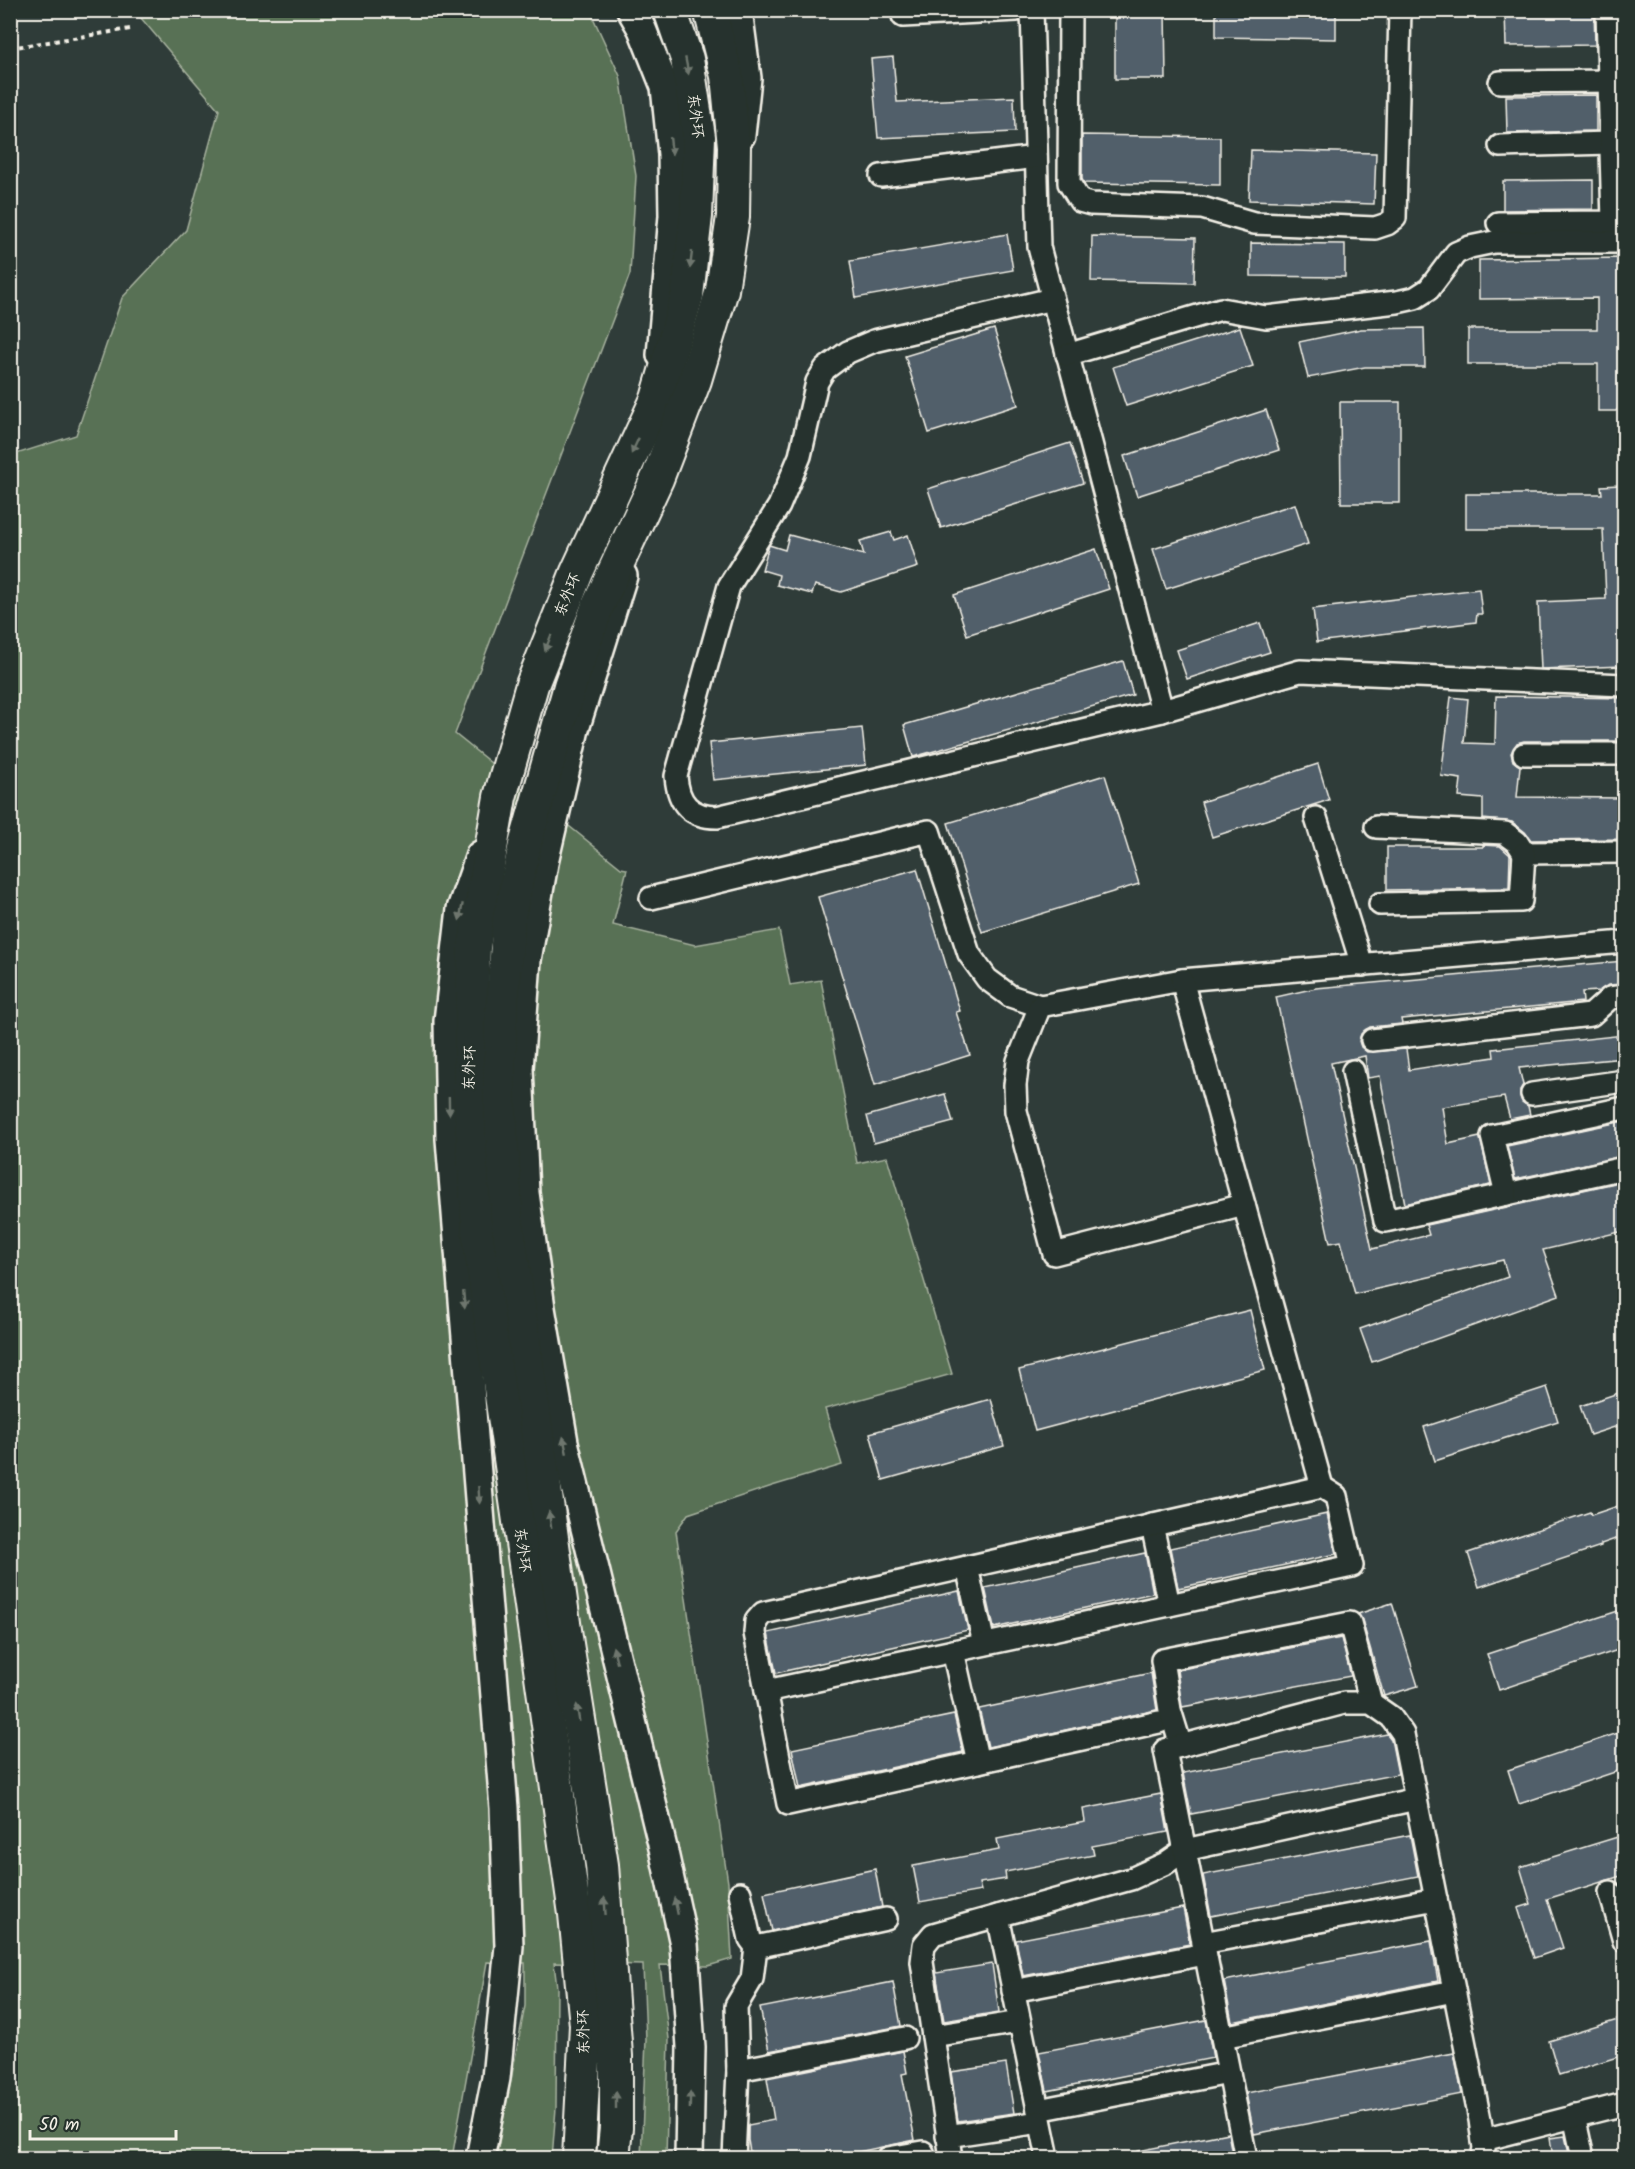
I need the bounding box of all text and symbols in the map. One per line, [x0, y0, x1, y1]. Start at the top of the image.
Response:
one-way arrow [683, 57, 692, 76]
street label: 东外环 [680, 92, 710, 140]
one-way arrow [666, 136, 676, 155]
one-way arrow [686, 250, 696, 269]
one-way arrow [631, 437, 640, 454]
street label: 东外环 [548, 570, 588, 620]
one-way arrow [543, 635, 553, 653]
one-way arrow [456, 903, 465, 922]
street label: 东外环 [458, 1045, 482, 1091]
one-way arrow [445, 1096, 454, 1115]
one-way arrow [459, 1291, 469, 1310]
one-way arrow [559, 1436, 569, 1455]
one-way arrow [474, 1485, 484, 1504]
one-way arrow [546, 1510, 555, 1529]
street label: 东外环 [507, 1526, 537, 1574]
one-way arrow [610, 1646, 620, 1665]
one-way arrow [573, 1703, 582, 1722]
one-way arrow [600, 1896, 610, 1915]
one-way arrow [670, 1897, 680, 1915]
street label: 东外环 [572, 2009, 596, 2055]
one-way arrow [611, 2091, 621, 2110]
one-way arrow [685, 2091, 695, 2110]
scale bar [30, 2103, 176, 2141]
text: 50 m [39, 2111, 79, 2140]

